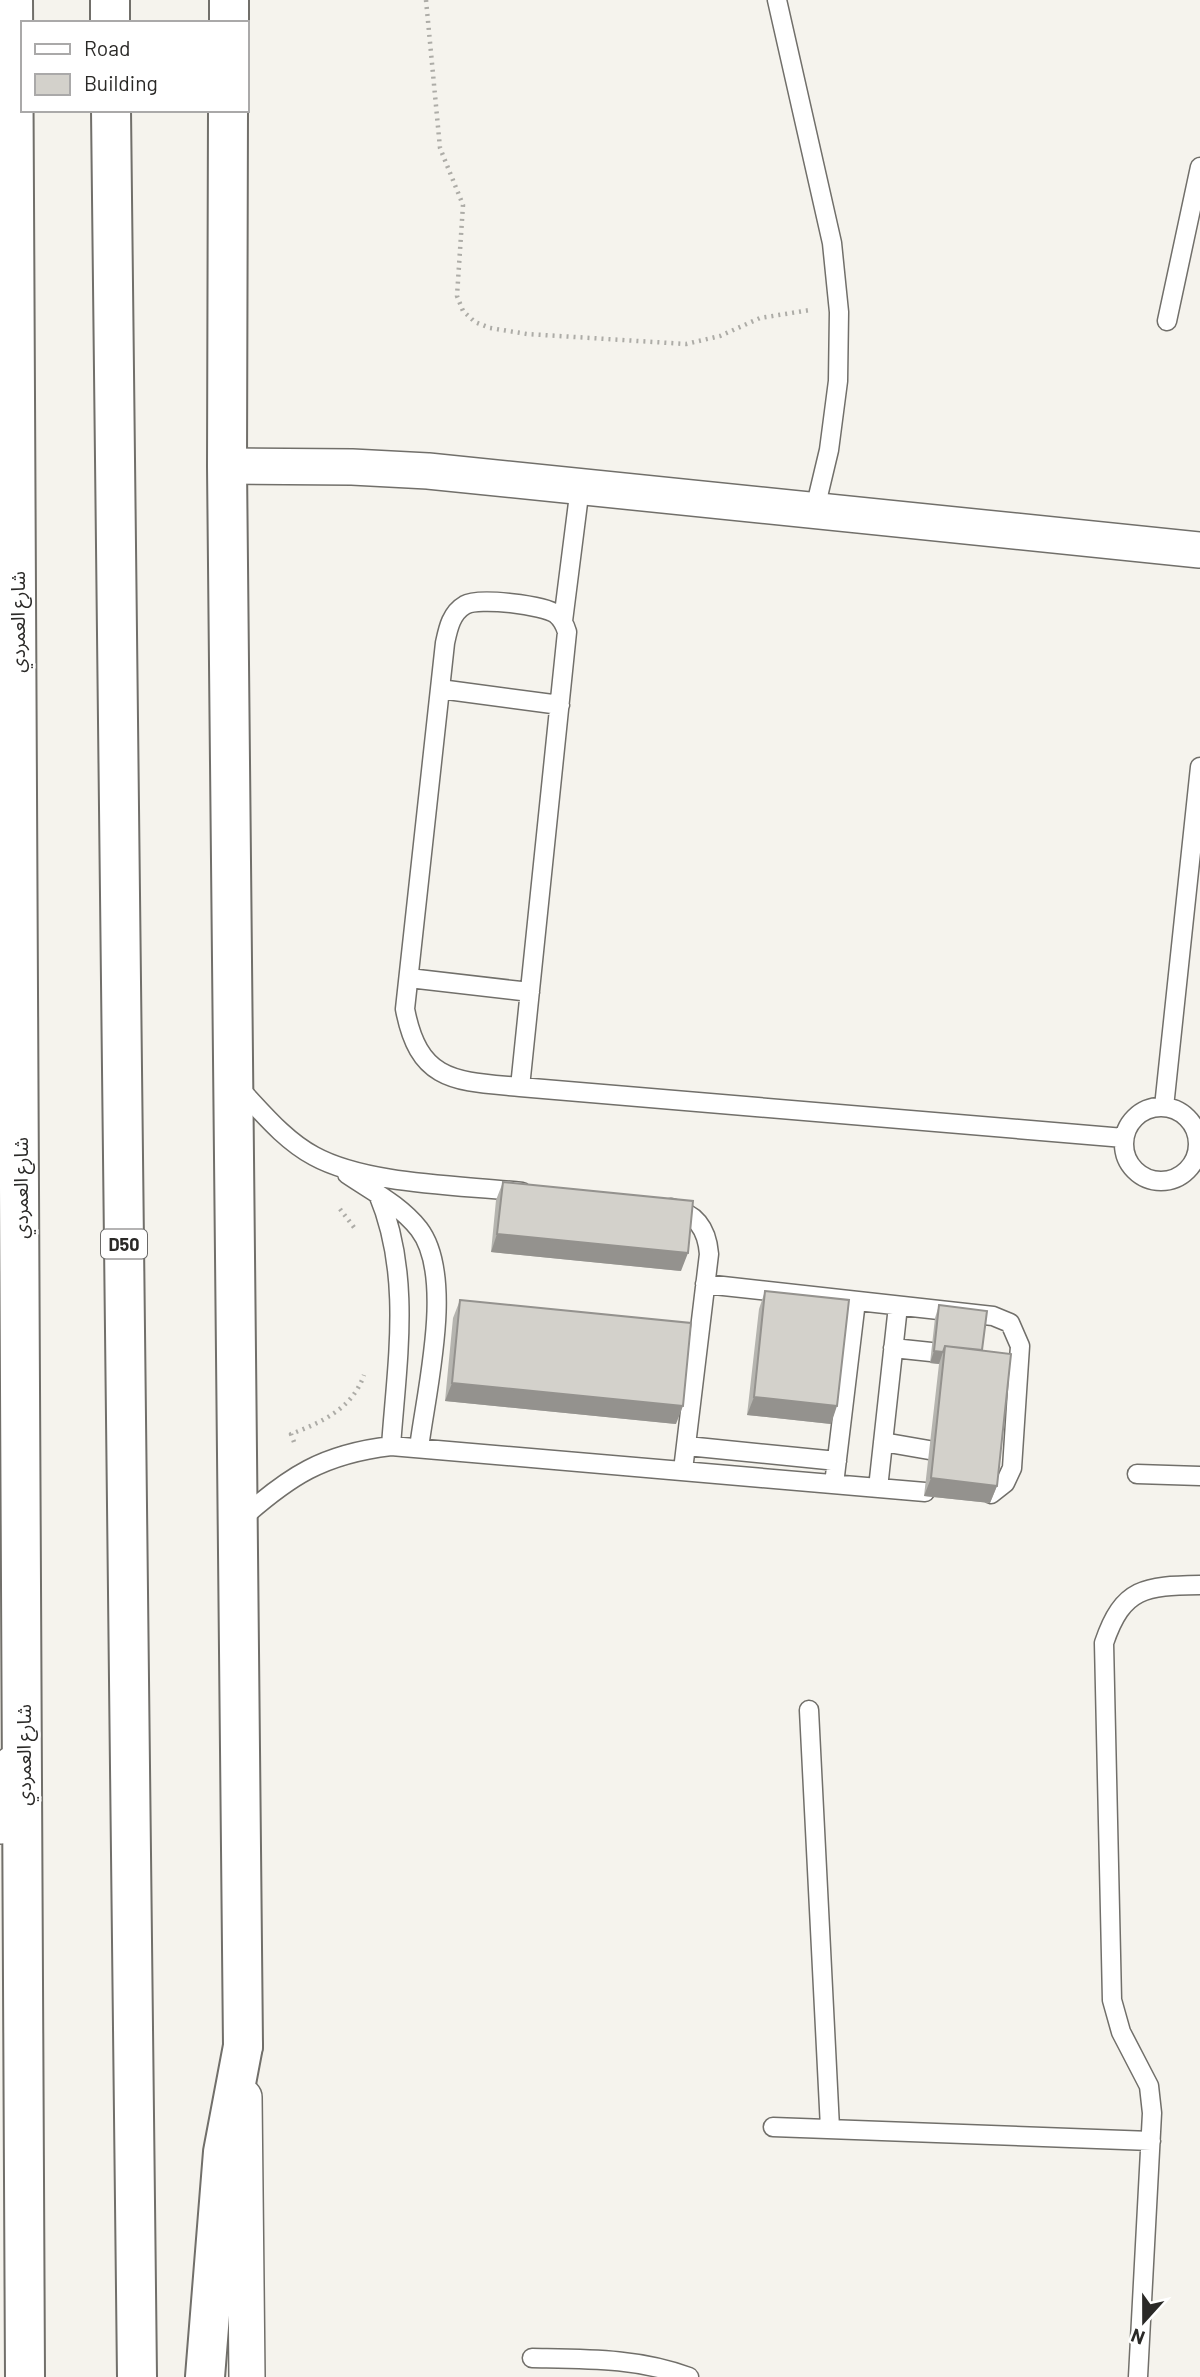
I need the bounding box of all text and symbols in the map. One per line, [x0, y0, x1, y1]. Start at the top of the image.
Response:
legend [21, 21, 248, 112]
text: Road [84, 35, 130, 60]
text: Building [84, 70, 158, 95]
street label: شارع العمردي [6, 571, 33, 673]
street label: شارع العمردي [9, 1137, 36, 1239]
road number: D50 [101, 1230, 147, 1259]
street label: شارع العمردي [12, 1704, 39, 1806]
north arrow [1109, 2286, 1179, 2356]
text: N [1128, 2324, 1148, 2350]

